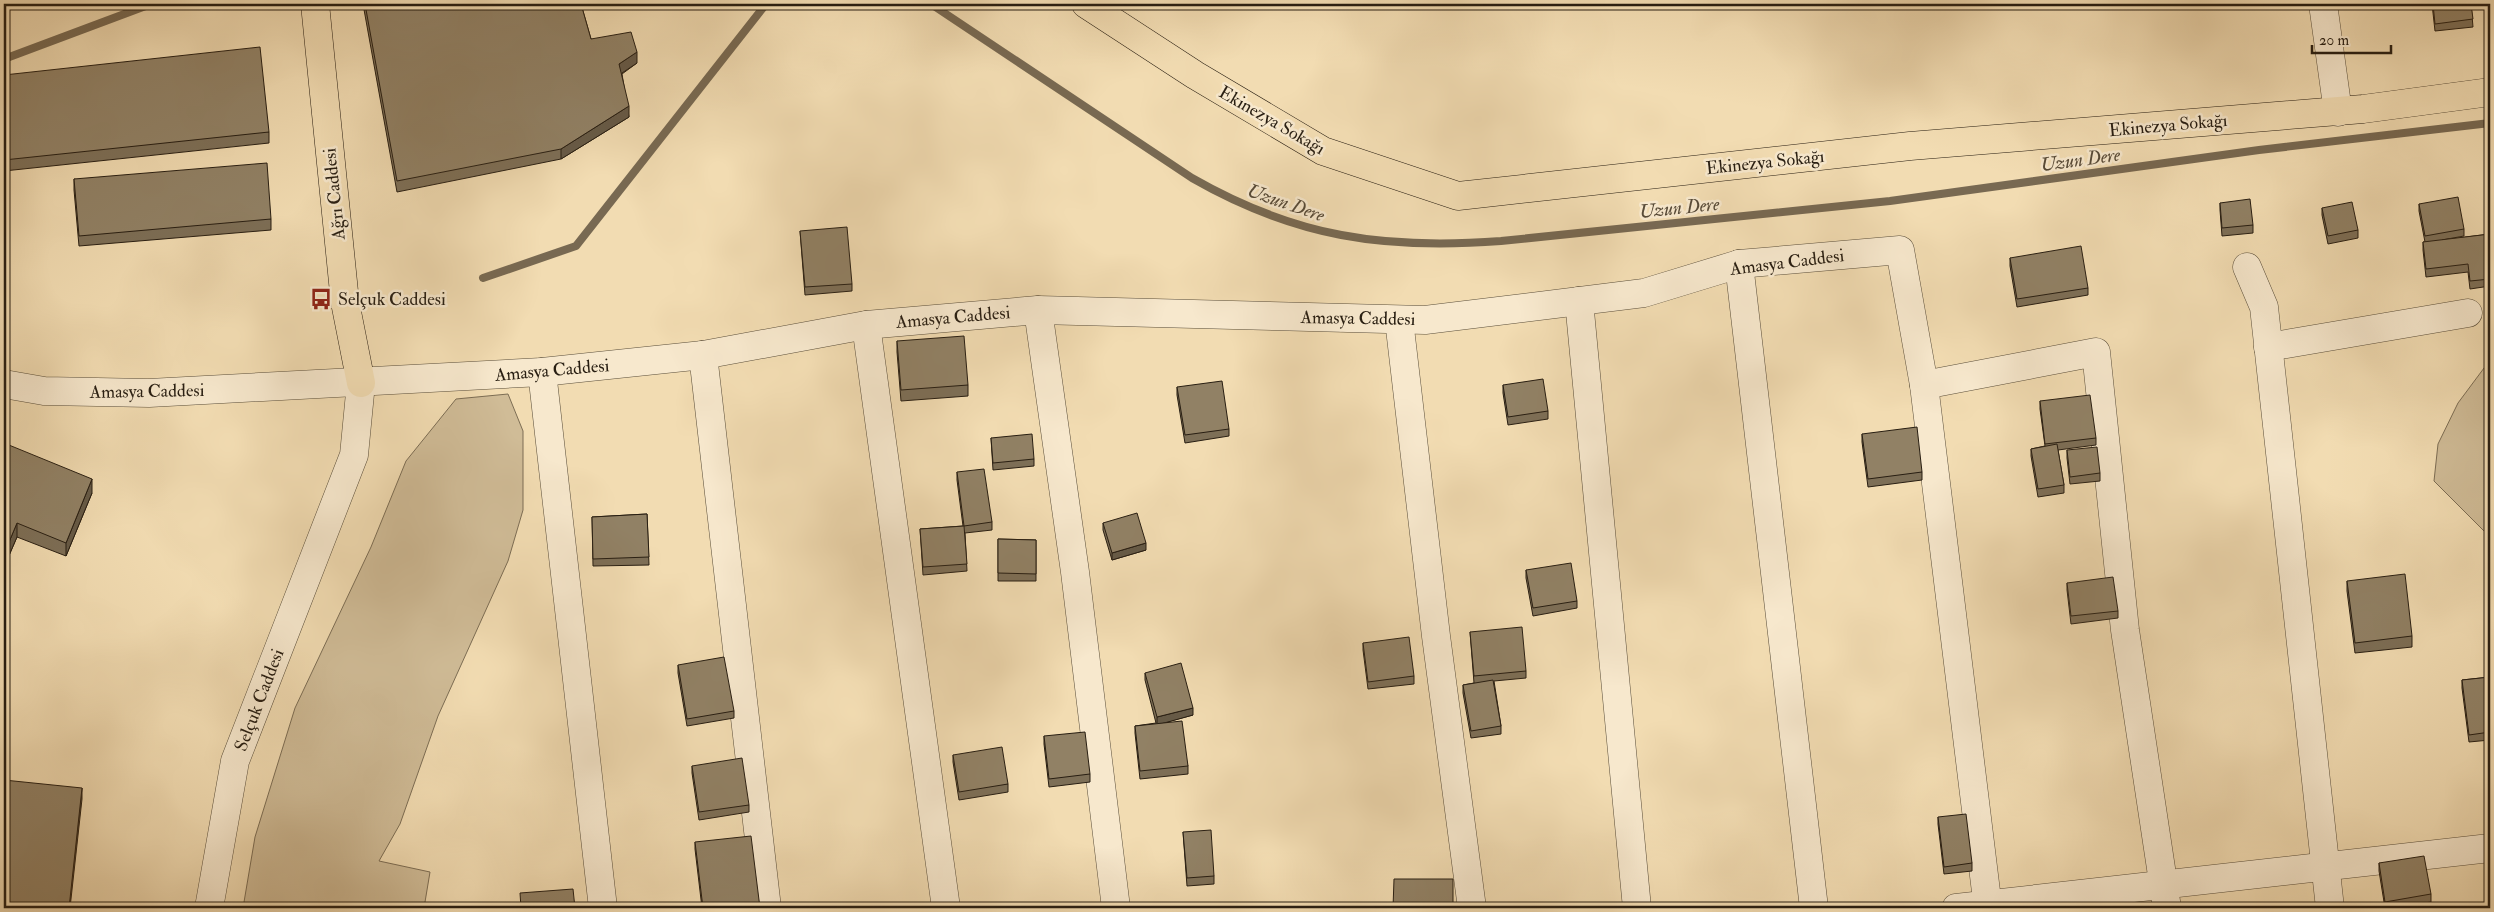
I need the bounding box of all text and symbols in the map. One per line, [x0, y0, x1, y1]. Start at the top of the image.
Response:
scale bar [2312, 22, 2390, 54]
text: 20 m [2319, 31, 2349, 50]
street label: Ekinezya Sokağı [1214, 81, 1329, 160]
street label: Ekinezya Sokağı [2108, 109, 2229, 142]
water label: Uzun Dere [2039, 142, 2122, 177]
street label: Ekinezya Sokağı [1705, 145, 1826, 180]
street label: Ağrı Caddesi [318, 147, 351, 242]
water label: Uzun Dere [1244, 179, 1328, 228]
water label: Uzun Dere [1638, 192, 1721, 224]
street label: Amasya Caddesi [1728, 244, 1846, 281]
bus stop icon: Selçuk Caddesi [308, 286, 334, 312]
place label: Selçuk Caddesi [338, 288, 446, 311]
street label: Amasya Caddesi [894, 301, 1011, 334]
street label: Amasya Caddesi [1299, 306, 1416, 331]
street label: Amasya Caddesi [493, 354, 610, 387]
street label: Amasya Caddesi [88, 379, 205, 404]
street label: Selçuk Caddesi [229, 646, 290, 755]

